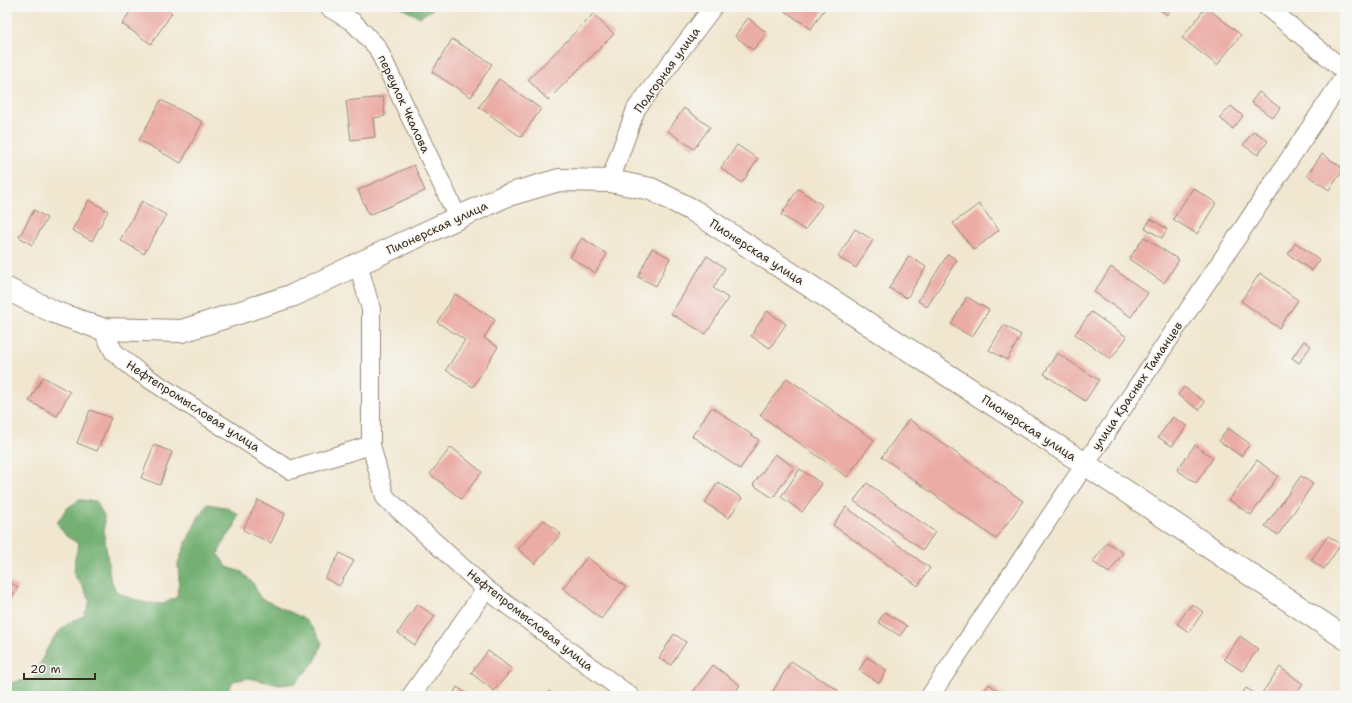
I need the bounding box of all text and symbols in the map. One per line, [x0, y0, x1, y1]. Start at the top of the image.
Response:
street label: Подгорная улица [630, 23, 704, 116]
street label: переулок Чкалова [374, 52, 434, 156]
street label: Пионерская улица [384, 197, 491, 258]
street label: Пионерская улица [707, 215, 808, 289]
street label: улица Красных Таманцев [1088, 319, 1186, 453]
street label: Нефтепромысловая улица [123, 357, 263, 456]
street label: Пионерская улица [979, 391, 1080, 465]
street label: Нефтепромысловая улица [463, 566, 597, 675]
scale bar [24, 655, 95, 681]
text: 20 m [30, 661, 61, 677]

